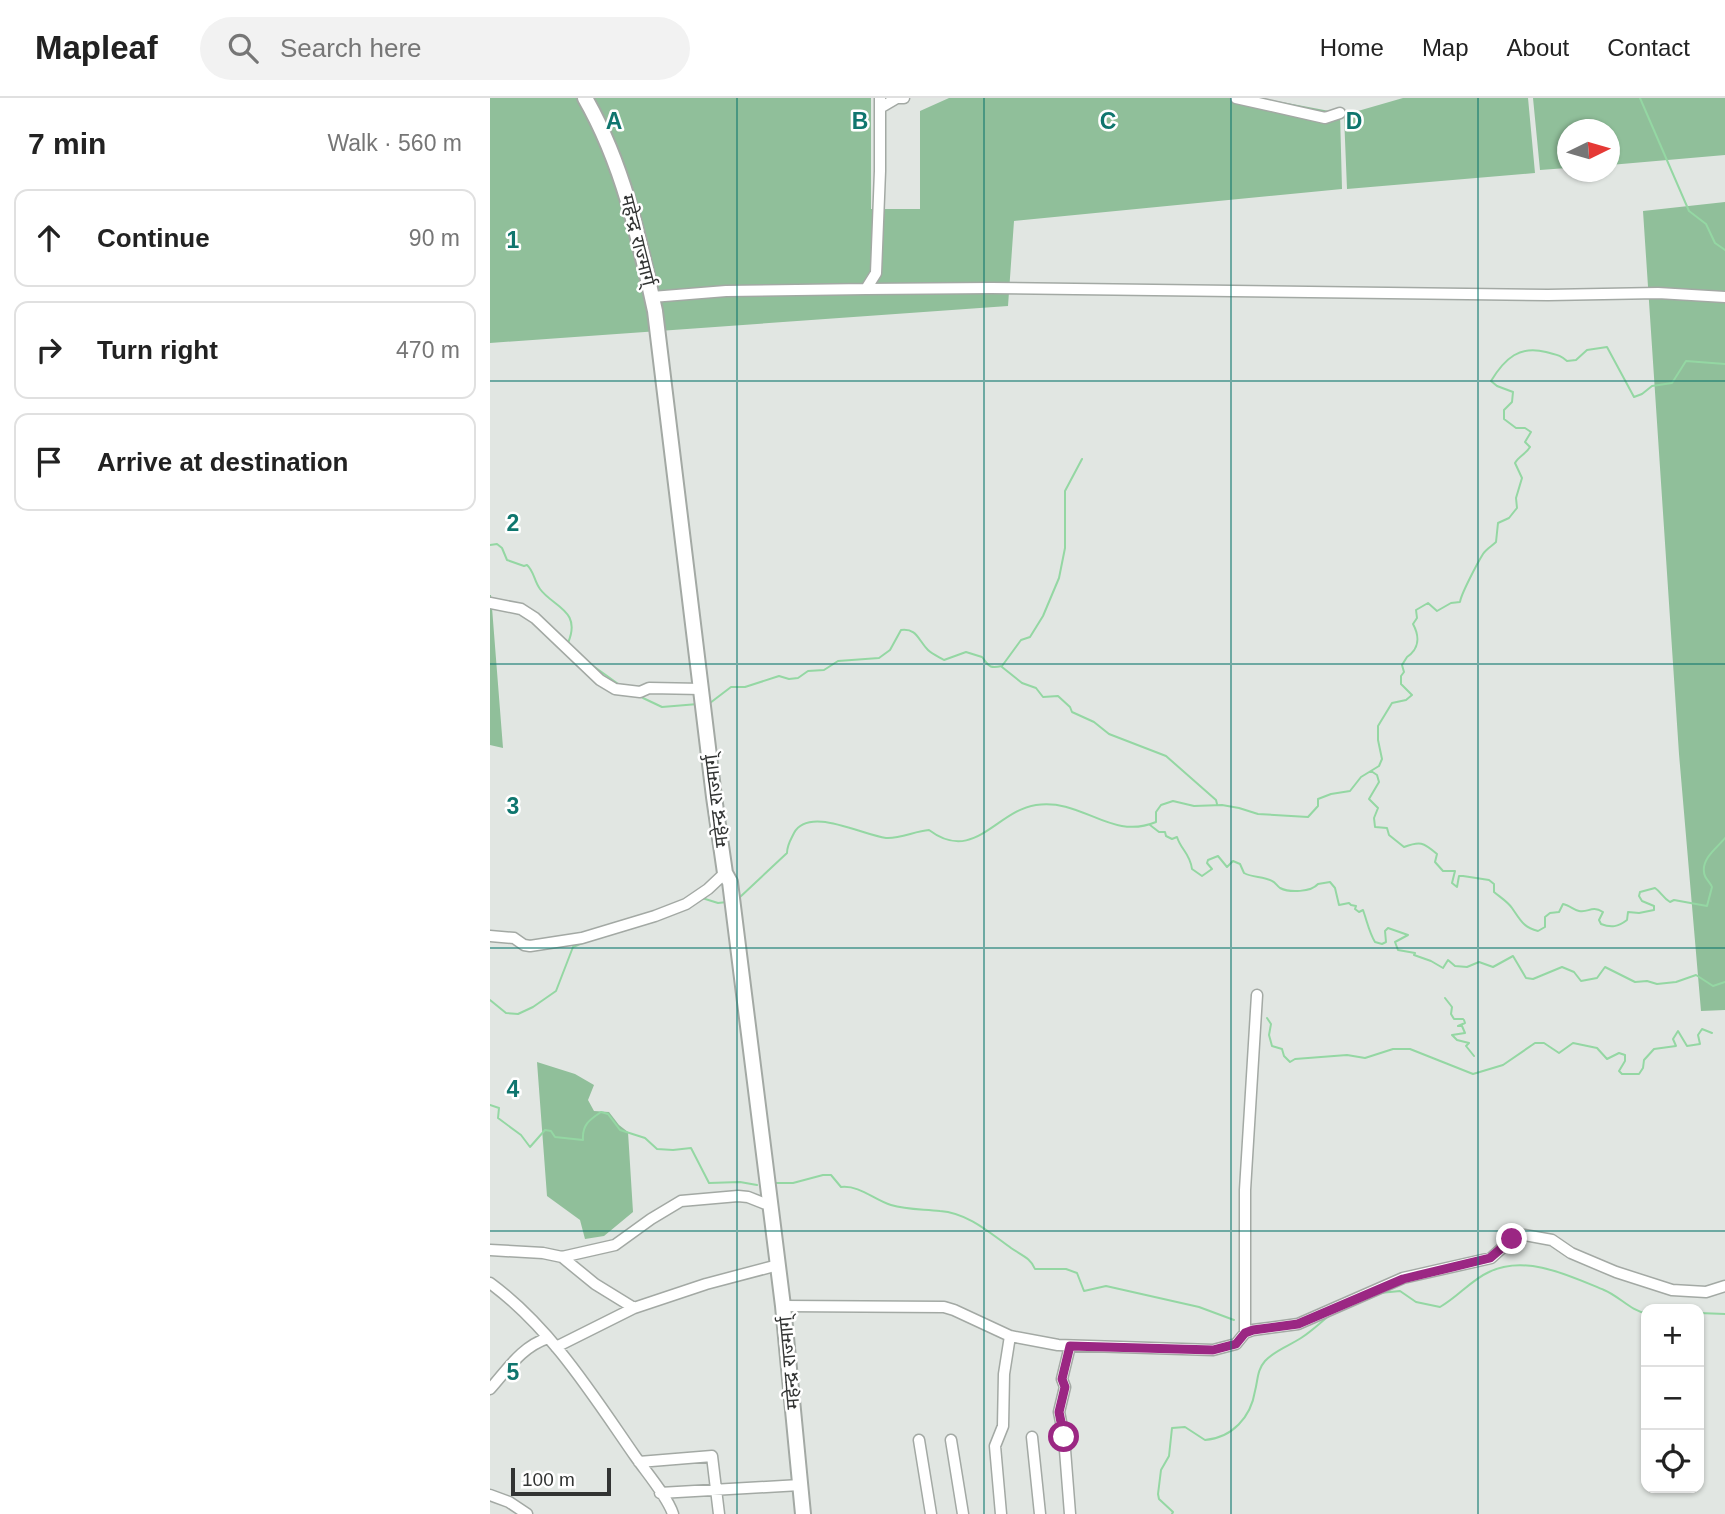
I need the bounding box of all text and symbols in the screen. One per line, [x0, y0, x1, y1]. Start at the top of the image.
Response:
search box [200, 17, 690, 80]
text: Mapleaf [35, 29, 158, 66]
icon: search [224, 29, 262, 67]
text: Search here [280, 33, 422, 63]
text: Home [1320, 34, 1384, 61]
text: Map [1422, 34, 1469, 61]
text: About [1507, 34, 1569, 61]
text: Contact [1607, 34, 1690, 61]
text: A [606, 108, 622, 134]
text: B [852, 108, 868, 134]
text: C [1100, 108, 1116, 134]
text: D [1346, 108, 1362, 134]
north arrow [1557, 119, 1620, 182]
text: 7 min [28, 127, 106, 160]
text: Walk · 560 m [327, 130, 462, 156]
street label: महेन्द्र राज्मार्ग् [616, 192, 661, 291]
icon: ahead [30, 219, 68, 257]
text: Continue [97, 223, 210, 253]
text: 90 m [409, 225, 460, 251]
text: 1 [507, 227, 520, 253]
icon: right [30, 331, 68, 369]
text: Turn right [97, 335, 218, 365]
text: 470 m [396, 337, 460, 363]
icon: arrive [30, 443, 68, 481]
text: Arrive at destination [97, 447, 348, 477]
text: 2 [507, 510, 519, 536]
street label: महेन्द्र राज्मार्ग् [699, 750, 733, 849]
text: 3 [507, 793, 519, 819]
text: 4 [507, 1076, 520, 1102]
route end [1496, 1223, 1527, 1254]
map controls [1641, 1304, 1704, 1493]
button: + [1641, 1304, 1704, 1367]
street label: महेन्द्र राज्मार्ग् [773, 1313, 805, 1410]
text: 5 [507, 1359, 520, 1385]
button: − [1641, 1367, 1704, 1430]
route start [1048, 1421, 1079, 1452]
button: locate [1641, 1430, 1704, 1493]
scale bar [511, 1465, 611, 1497]
text: 100 m [522, 1469, 575, 1490]

